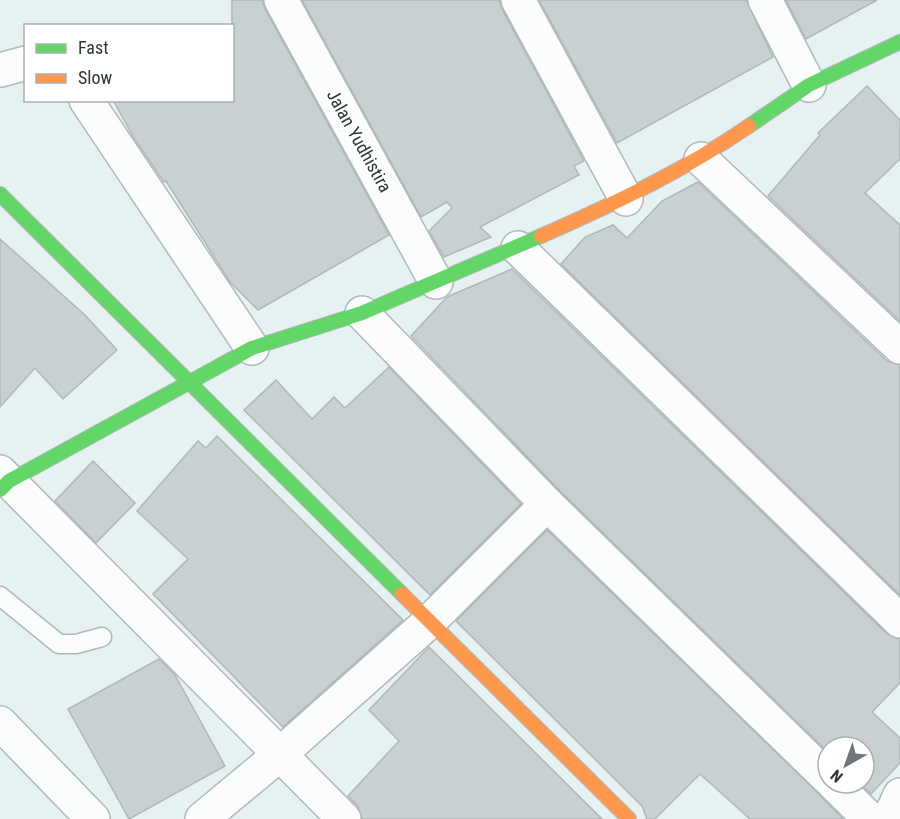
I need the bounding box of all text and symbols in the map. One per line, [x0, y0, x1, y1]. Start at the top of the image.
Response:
legend [24, 24, 234, 102]
text: Fast [78, 37, 109, 58]
text: Slow [78, 67, 113, 88]
street label: Jalan Yudhistira [323, 86, 396, 196]
north arrow [816, 735, 876, 795]
text: N [827, 766, 847, 787]

